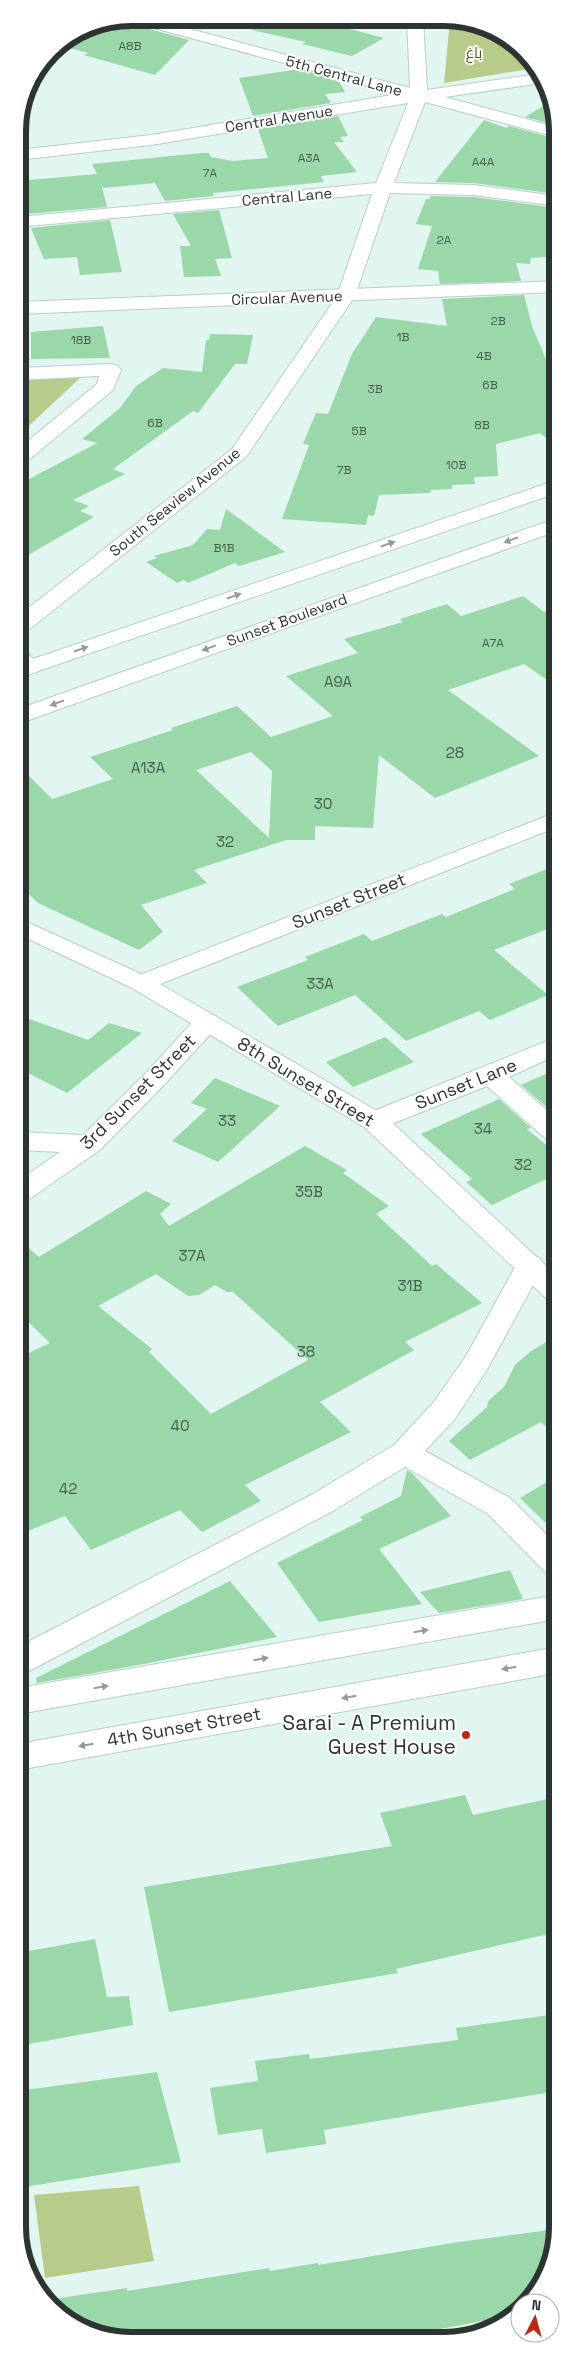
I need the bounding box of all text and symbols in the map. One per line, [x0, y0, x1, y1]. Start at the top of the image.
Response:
house number: A8B [119, 38, 142, 54]
park label: باغ [466, 43, 482, 64]
street label: 5th Central Lane [284, 51, 405, 100]
street label: Central Avenue [224, 101, 334, 136]
house number: A3A [298, 150, 321, 166]
house number: A4A [472, 154, 495, 170]
house number: 7A [203, 165, 218, 181]
street label: Central Lane [241, 183, 333, 210]
house number: 2A [437, 232, 452, 248]
street label: Circular Avenue [231, 286, 343, 309]
house number: 2B [490, 313, 506, 329]
house number: 1B [397, 329, 410, 345]
house number: 18B [71, 332, 91, 348]
house number: 4B [476, 348, 492, 364]
house number: 6B [482, 377, 498, 393]
house number: 3B [367, 381, 383, 397]
house number: 6B [147, 415, 163, 431]
house number: 8B [474, 417, 490, 433]
house number: 5B [351, 423, 367, 439]
street label: South Seaview Avenue [105, 443, 244, 560]
house number: 10B [446, 457, 466, 473]
house number: 7B [337, 462, 351, 478]
one-way arrow [503, 536, 518, 544]
one-way arrow [381, 539, 396, 547]
house number: B1B [214, 540, 235, 556]
street label: Sunset Boulevard [224, 589, 350, 650]
one-way arrow [227, 592, 242, 600]
house number: A7A [482, 635, 504, 651]
one-way arrow [73, 645, 88, 652]
one-way arrow [202, 645, 217, 652]
house number: A9A [324, 672, 353, 691]
one-way arrow [49, 700, 64, 707]
house number: 28 [446, 743, 464, 762]
house number: A13A [131, 758, 166, 777]
house number: 30 [314, 794, 332, 813]
house number: 32 [216, 832, 234, 851]
street label: Sunset Street [289, 867, 409, 934]
house number: 33A [306, 974, 334, 993]
street label: 3rd Sunset Street [75, 1029, 200, 1154]
street label: 8th Sunset Street [234, 1032, 379, 1132]
street label: Sunset Lane [412, 1053, 520, 1114]
house number: 33 [218, 1111, 236, 1130]
house number: 34 [474, 1119, 492, 1138]
house number: 32 [514, 1155, 532, 1174]
house number: 35B [295, 1182, 323, 1201]
house number: 37A [179, 1246, 206, 1265]
house number: 31B [397, 1276, 423, 1295]
house number: 38 [297, 1342, 315, 1361]
house number: 40 [171, 1416, 190, 1435]
house number: 42 [59, 1479, 77, 1498]
one-way arrow [413, 1626, 429, 1634]
one-way arrow [253, 1654, 269, 1662]
one-way arrow [501, 1665, 517, 1673]
one-way arrow [93, 1682, 109, 1690]
one-way arrow [341, 1694, 357, 1702]
street label: 4th Sunset Street [105, 1702, 263, 1751]
place label: Sarai - A Premium Guest House [282, 1709, 456, 1760]
marker: Sarai - A Premium Guest House [460, 1729, 472, 1741]
one-way arrow [78, 1742, 94, 1750]
north arrow [510, 2293, 560, 2343]
text: N [531, 2296, 542, 2315]

